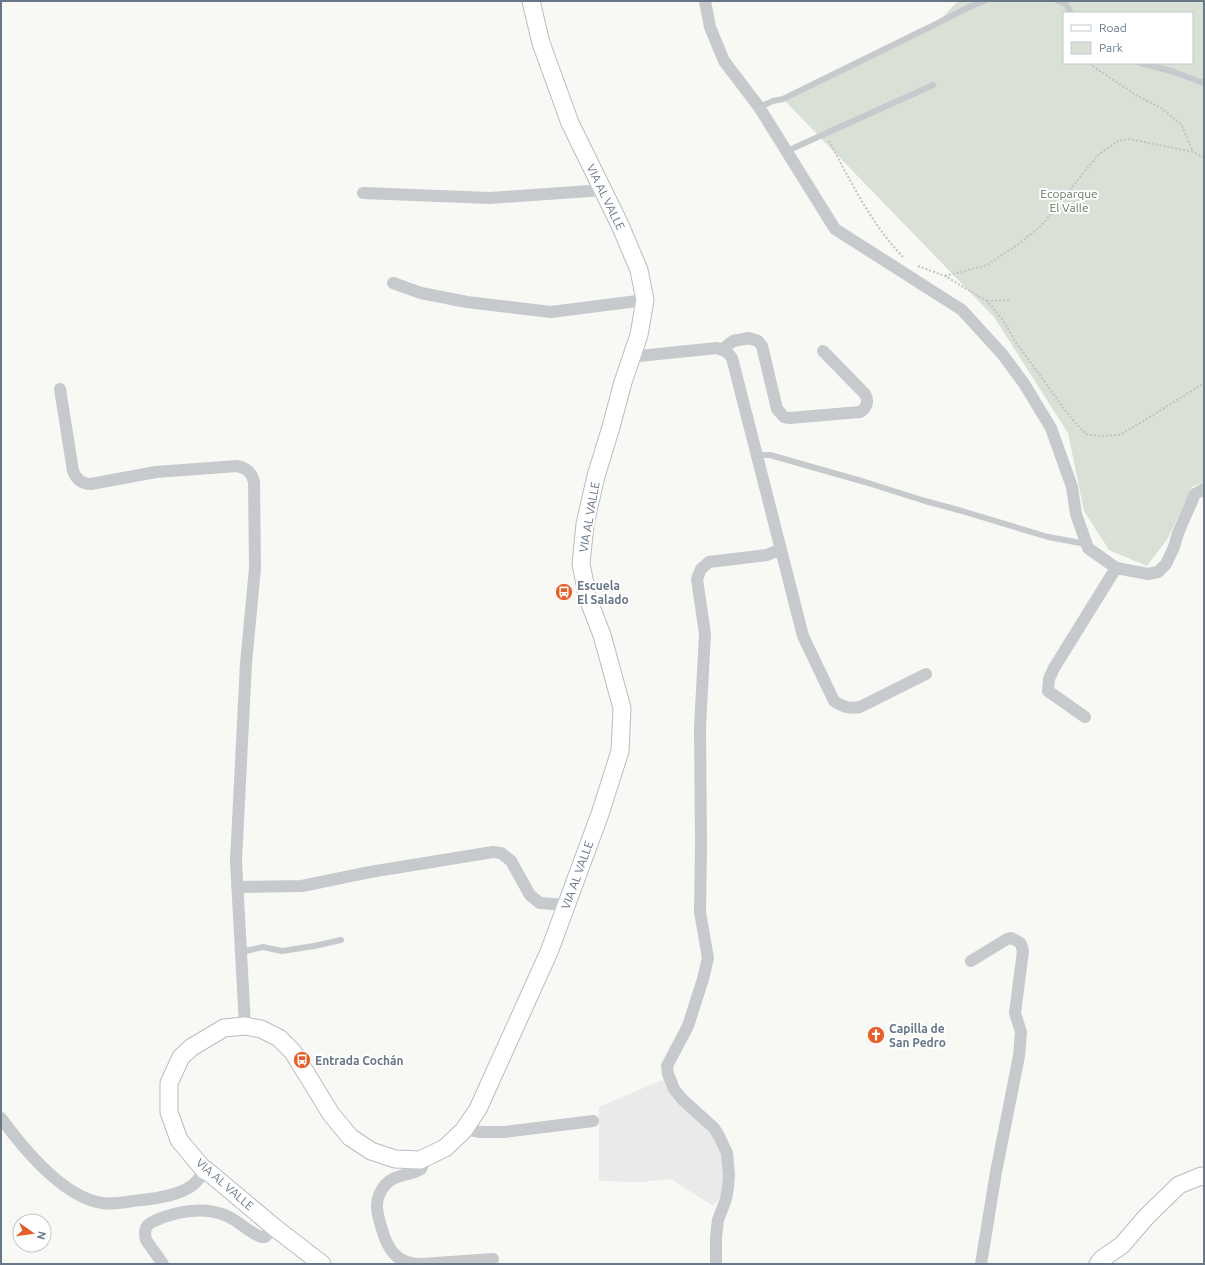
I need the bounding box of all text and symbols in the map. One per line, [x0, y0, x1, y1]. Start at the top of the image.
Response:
legend [1063, 12, 1193, 64]
text: Road [1099, 21, 1127, 34]
text: Park [1099, 41, 1123, 54]
street label: VIA AL VALLE [584, 162, 628, 232]
park label: Ecoparque El Valle [1040, 187, 1098, 214]
street label: VIA AL VALLE [576, 480, 602, 553]
place label: Escuela El Salado [577, 579, 629, 606]
bus stop icon: Escuela El Salado [554, 582, 574, 602]
street label: VIA AL VALLE [559, 839, 595, 911]
place label: Capilla de San Pedro [889, 1022, 946, 1049]
church icon: Capilla de San Pedro [866, 1025, 886, 1045]
bus stop icon: Entrada Cochán [292, 1050, 312, 1070]
place label: Entrada Cochán [315, 1054, 403, 1067]
street label: VIA AL VALLE [194, 1156, 257, 1213]
north arrow [12, 1213, 52, 1253]
text: N [35, 1230, 49, 1241]

